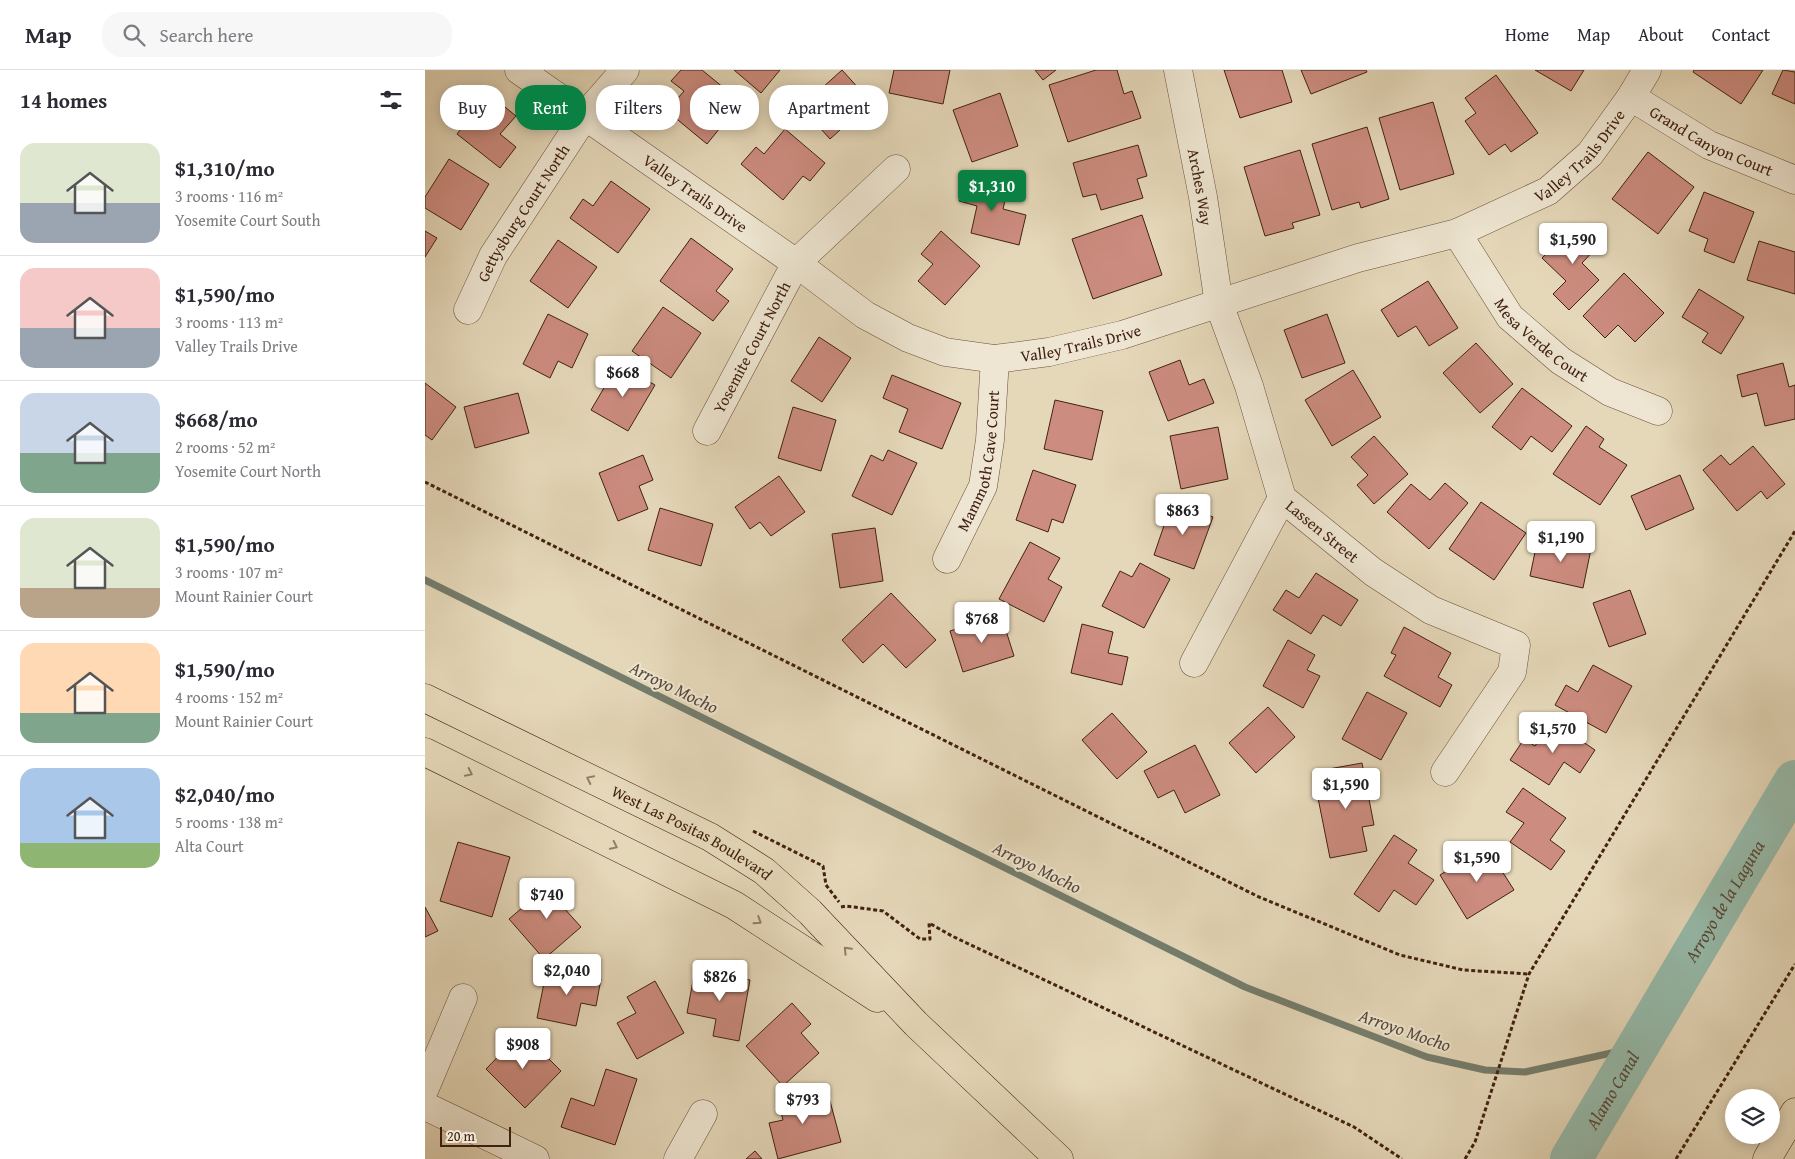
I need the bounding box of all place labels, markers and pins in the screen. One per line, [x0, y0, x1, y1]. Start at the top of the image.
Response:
pin: $1,310 [951, 170, 1033, 212]
pin: $1,590 [1532, 222, 1614, 265]
pin: $668 [593, 356, 653, 398]
pin: $863 [1153, 494, 1213, 536]
pin: $1,190 [1520, 520, 1602, 563]
pin: $768 [952, 602, 1012, 644]
pin: $1,570 [1512, 712, 1594, 754]
pin: $1,590 [1305, 768, 1387, 810]
pin: $1,590 [1436, 840, 1518, 883]
pin: $740 [517, 878, 577, 920]
pin: $2,040 [526, 954, 608, 996]
pin: $826 [690, 960, 750, 1002]
pin: $908 [493, 1028, 553, 1070]
pin: $793 [773, 1082, 833, 1125]

